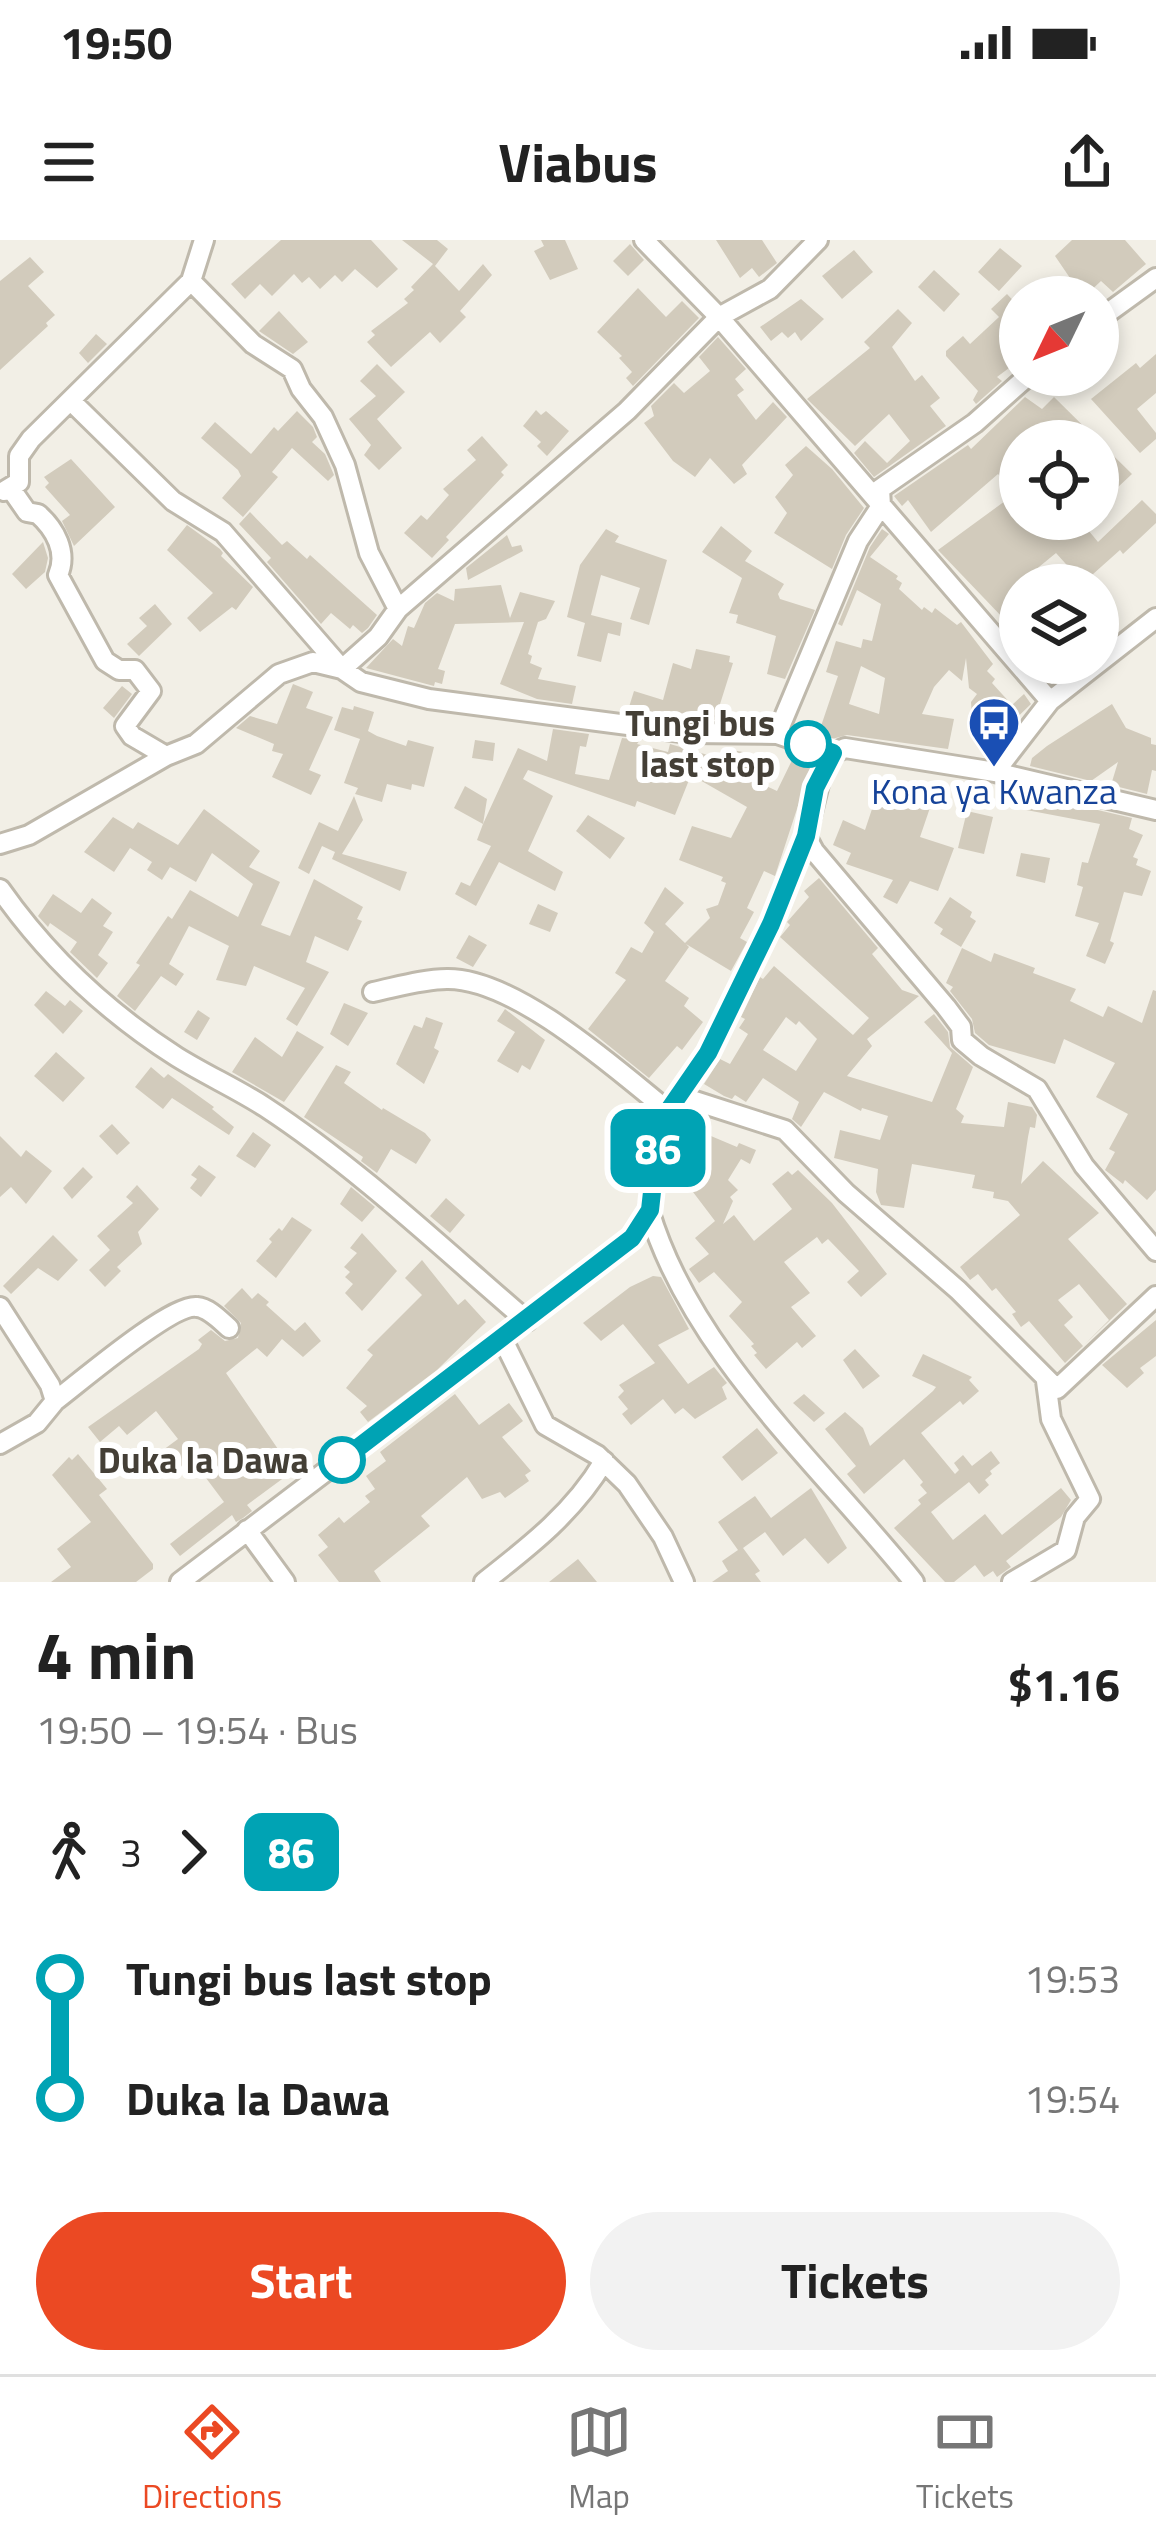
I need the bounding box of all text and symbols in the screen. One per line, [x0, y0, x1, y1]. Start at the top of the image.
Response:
text: 19:50 [60, 8, 172, 76]
text: Viabus [499, 121, 657, 203]
icon: menu [36, 129, 102, 195]
icon: share [1054, 129, 1120, 195]
north arrow [999, 276, 1119, 396]
map controls [999, 276, 1119, 684]
button: locate [999, 420, 1119, 540]
button: layers [999, 564, 1119, 684]
place label: Tungi bus last stop [625, 695, 775, 791]
bus stop icon: Kona ya Kwanza [966, 695, 1022, 769]
marker: Tungi bus last stop [786, 722, 830, 766]
place label: Kona ya Kwanza [871, 763, 1117, 818]
line badge: 86 [604, 1109, 712, 1187]
text: 86 [634, 1116, 682, 1180]
place label: Duka la Dawa [98, 1432, 309, 1487]
marker: Duka la Dawa [320, 1438, 364, 1482]
text: 4 min [36, 1604, 196, 1705]
text: $1.16 [1008, 1650, 1120, 1718]
text: 19:50 – 19:54 · Bus [36, 1700, 358, 1759]
icon: walk [36, 1819, 102, 1885]
icon: forward [160, 1819, 226, 1885]
text: 86 [268, 1820, 315, 1884]
text: 3 [120, 1823, 142, 1882]
text: Tungi bus last stop [126, 1944, 492, 2012]
text: 19:53 [1024, 1949, 1120, 2008]
text: Duka la Dawa [126, 2064, 390, 2132]
text: 19:54 [1024, 2069, 1120, 2128]
button: Start [36, 2212, 566, 2350]
button: Tickets [590, 2212, 1120, 2350]
tab: Directions [142, 2399, 282, 2521]
tab: Map [566, 2399, 632, 2521]
tab: Tickets [916, 2399, 1014, 2521]

